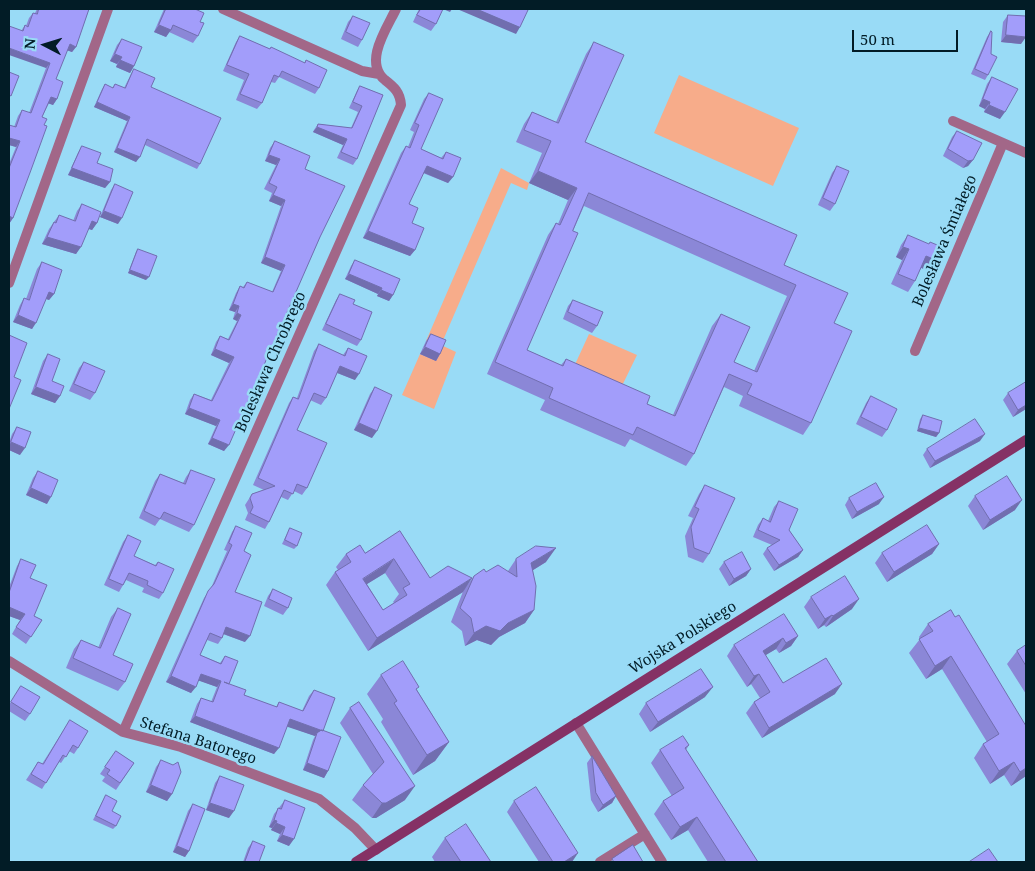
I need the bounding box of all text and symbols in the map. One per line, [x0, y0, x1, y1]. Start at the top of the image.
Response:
north arrow [20, 20, 70, 70]
scale bar [855, 20, 961, 52]
text: 50 m [860, 29, 895, 49]
text: N [20, 37, 40, 50]
street label: Bolesława Śmiałego [909, 172, 981, 310]
street label: Bolesława Chrobrego [232, 289, 310, 435]
street label: Wojska Polskiego [626, 598, 740, 678]
street label: Stefana Batorego [137, 714, 259, 768]

